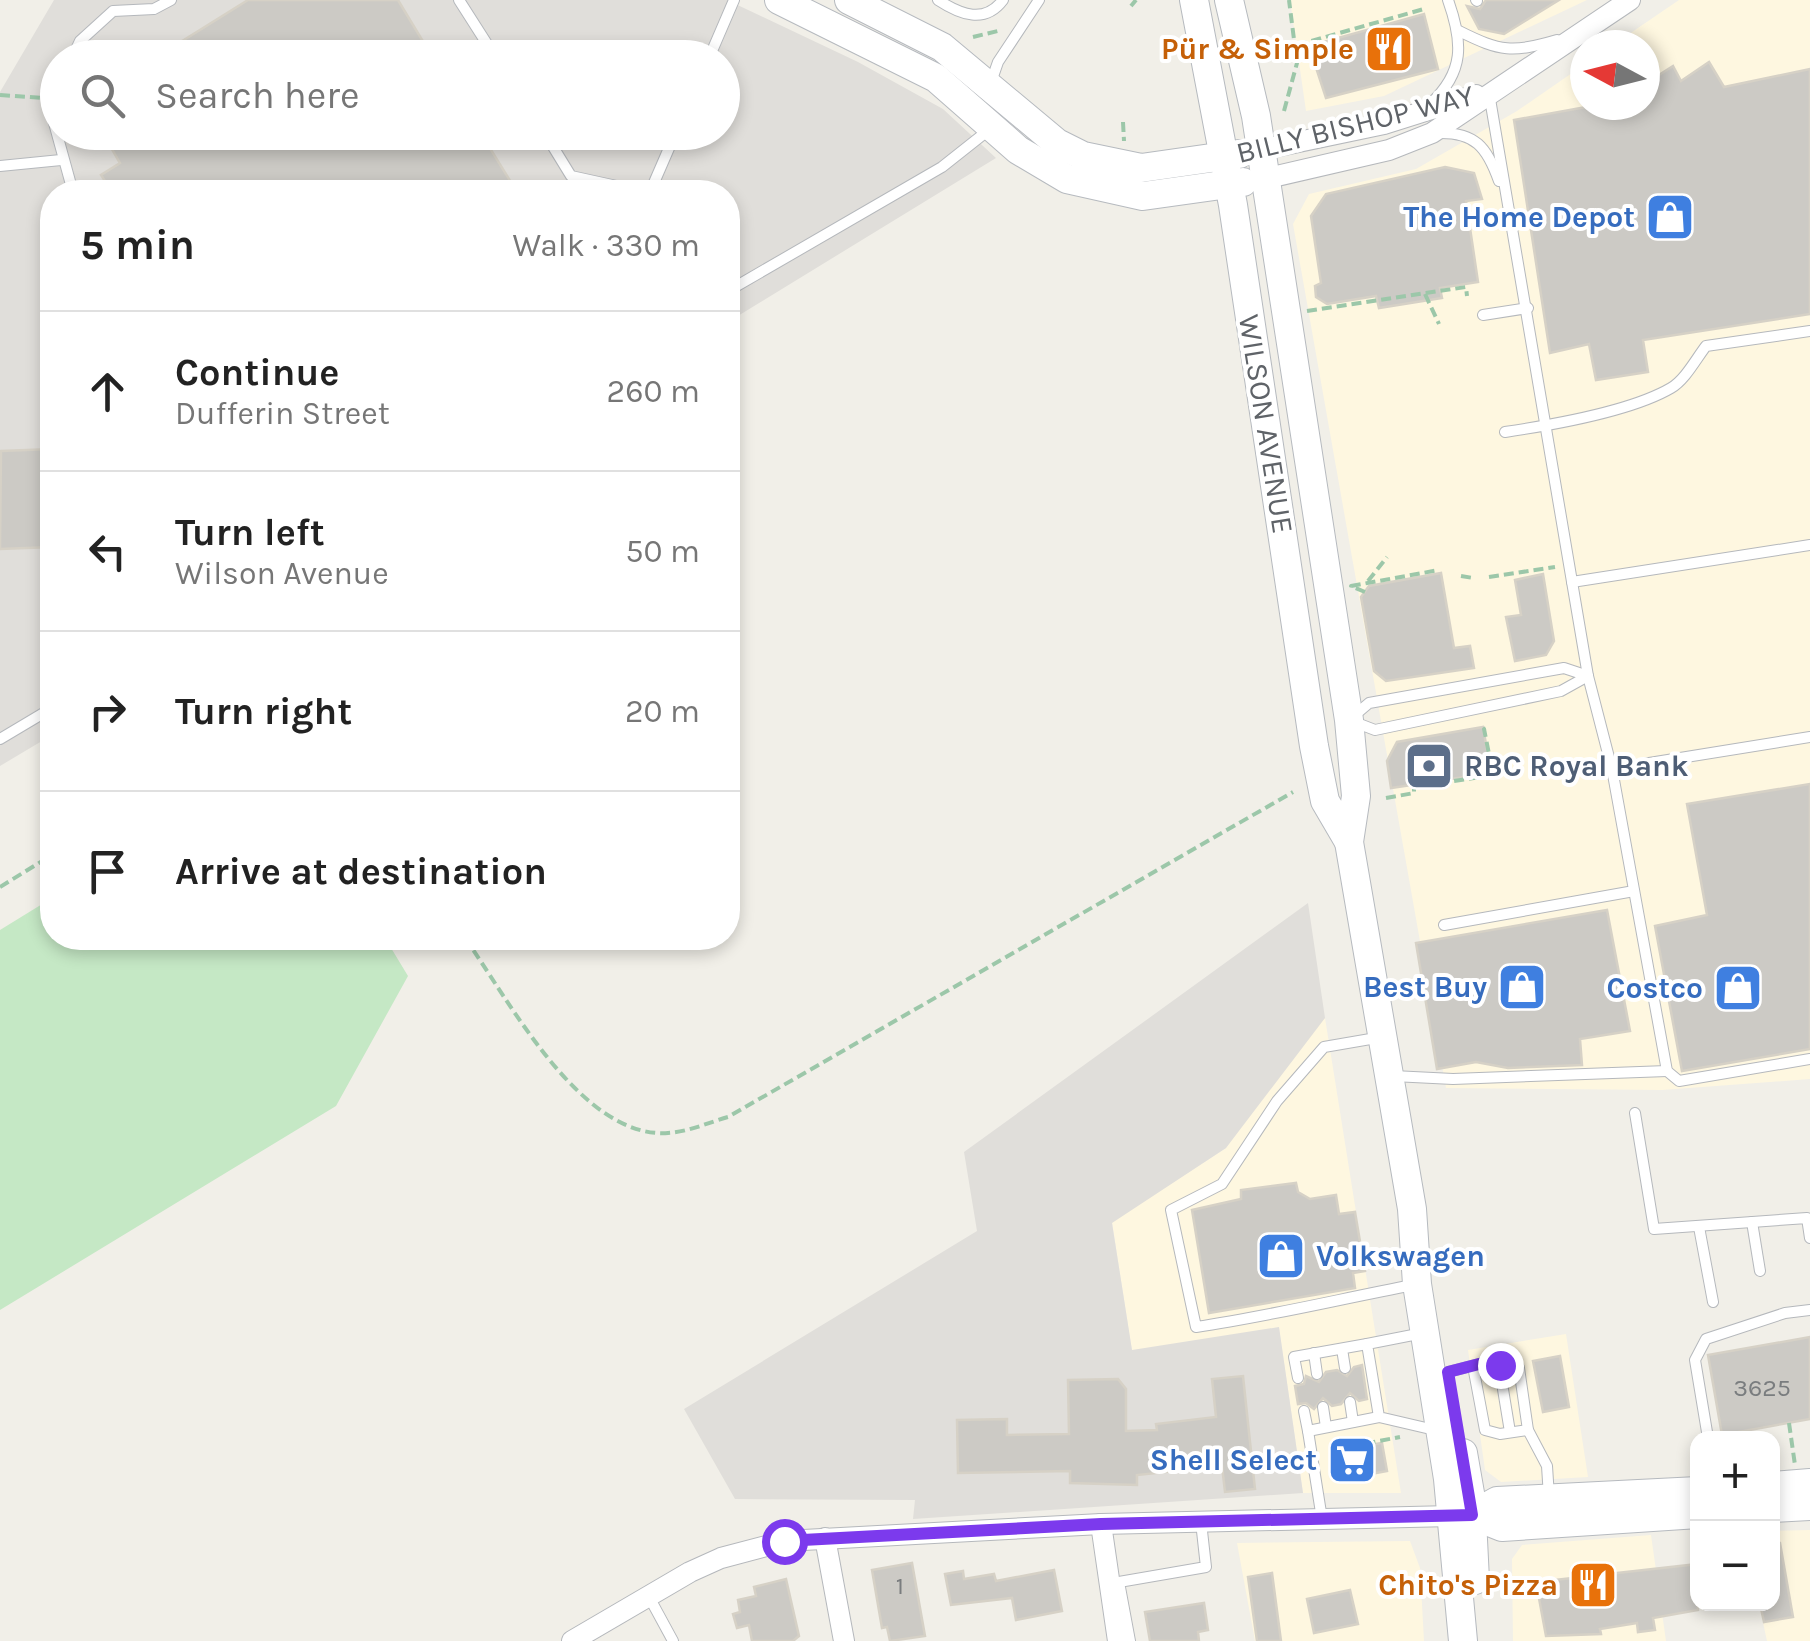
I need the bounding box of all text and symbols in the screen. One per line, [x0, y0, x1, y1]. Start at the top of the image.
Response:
restaurant icon: Pür & Simple [1363, 23, 1415, 75]
north arrow [1570, 30, 1660, 120]
place label: Pür & Simple [1161, 31, 1354, 67]
search box [40, 40, 740, 150]
icon: search [75, 68, 130, 123]
text: Search here [155, 73, 359, 118]
street label: BILLY BISHOP WAY [1232, 77, 1478, 171]
shop icon: The Home Depot [1644, 191, 1696, 243]
place label: The Home Depot [1403, 199, 1635, 235]
text: 5 min [80, 220, 195, 270]
text: Walk · 330 m [513, 227, 700, 264]
street label: WILSON AVENUE [1231, 312, 1301, 536]
text: Continue [175, 350, 339, 395]
icon: ahead [80, 364, 135, 419]
text: 260 m [607, 373, 700, 410]
text: Dufferin Street [175, 395, 390, 432]
text: Turn left [175, 510, 325, 555]
icon: left [80, 524, 135, 579]
text: 50 m [625, 533, 700, 570]
text: Wilson Avenue [175, 555, 389, 592]
icon: right [80, 684, 135, 739]
text: Turn right [175, 689, 352, 734]
text: 20 m [625, 693, 700, 730]
bank icon: RBC Royal Bank [1403, 740, 1455, 792]
place label: RBC Royal Bank [1464, 748, 1689, 784]
icon: arrive [80, 844, 135, 899]
text: Arrive at destination [175, 849, 547, 894]
shop icon: Best Buy [1496, 961, 1548, 1013]
shop icon: Costco [1712, 962, 1764, 1014]
place label: Best Buy [1363, 969, 1487, 1005]
place label: Costco [1606, 970, 1703, 1006]
shop icon: Volkswagen [1255, 1230, 1307, 1282]
place label: Volkswagen [1316, 1238, 1485, 1274]
route end [1478, 1343, 1524, 1389]
house number: 3625 [1733, 1373, 1791, 1402]
map controls [1690, 1431, 1780, 1611]
button: + [1690, 1431, 1780, 1521]
supermarket icon: Shell Select [1326, 1434, 1378, 1486]
place label: Shell Select [1150, 1442, 1317, 1478]
route start [762, 1519, 808, 1565]
button: − [1690, 1521, 1780, 1611]
restaurant icon: Chito's Pizza [1567, 1559, 1619, 1611]
place label: Chito's Pizza [1378, 1567, 1558, 1603]
house number: 1 [896, 1571, 904, 1600]

